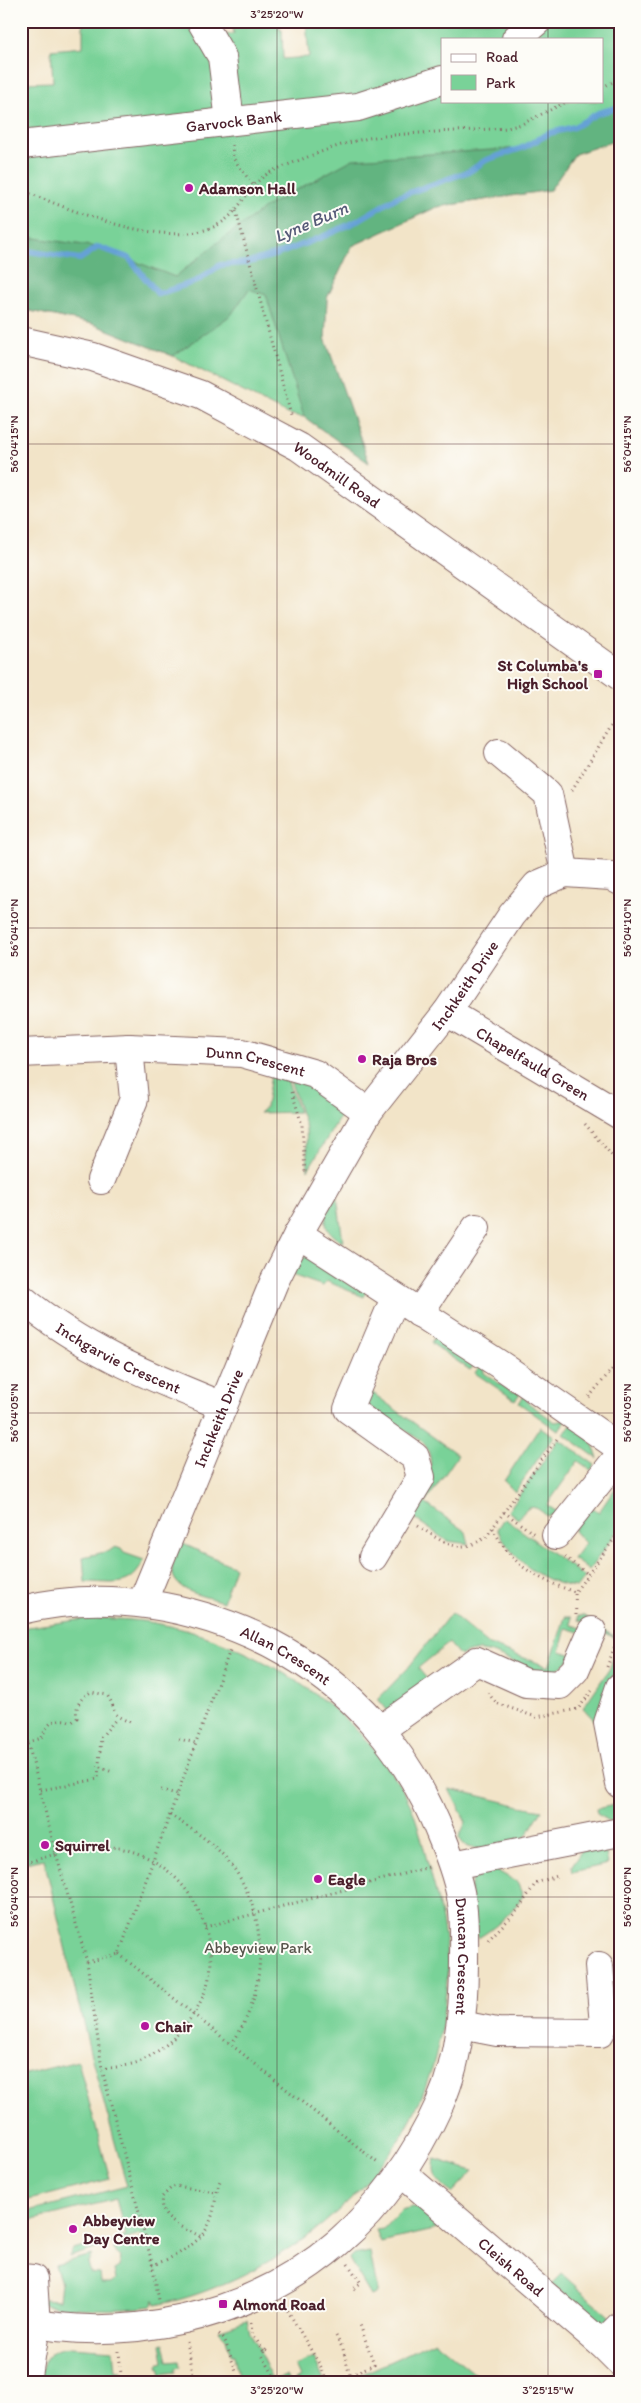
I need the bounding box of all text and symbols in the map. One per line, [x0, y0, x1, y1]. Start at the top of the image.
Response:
text: 3°25'20"W [250, 7, 304, 21]
legend [441, 38, 604, 102]
text: Road [486, 48, 519, 66]
text: Park [486, 74, 516, 92]
street label: Garvock Bank [185, 106, 283, 136]
place label: Adamson Hall [198, 179, 296, 198]
marker: Adamson Hall [183, 182, 195, 194]
water label: Lyne Burn [271, 196, 352, 247]
text: 56°04'15"N [7, 415, 21, 473]
text: 56°04'15"N [620, 415, 634, 473]
street label: Woodmill Road [290, 437, 385, 512]
place label: St Columba's High School [497, 656, 588, 694]
marker: St Columba's High School [592, 668, 604, 680]
text: 56°04'10"N [7, 899, 21, 957]
text: 56°04'10"N [620, 899, 634, 957]
street label: Inchkeith Drive [427, 936, 502, 1034]
street label: Chapelfauld Green [473, 1022, 593, 1104]
street label: Dunn Crescent [205, 1042, 308, 1080]
place label: Raja Bros [372, 1050, 437, 1070]
marker: Raja Bros [356, 1053, 368, 1065]
street label: Inchgarvie Crescent [53, 1318, 184, 1397]
street label: Inchkeith Drive [189, 1366, 247, 1470]
text: 56°04'05"N [7, 1383, 21, 1443]
text: 56°04'05"N [620, 1383, 634, 1443]
street label: Allan Crescent [238, 1621, 335, 1689]
place label: Squirrel [55, 1836, 110, 1856]
marker: Squirrel [39, 1839, 51, 1851]
text: 56°04'00"N [7, 1867, 21, 1927]
text: 56°04'00"N [620, 1867, 634, 1927]
place label: Eagle [328, 1870, 366, 1890]
marker: Eagle [312, 1873, 324, 1885]
street label: Duncan Crescent [452, 1896, 474, 2016]
park label: Abbeyview Park [204, 1938, 312, 1957]
place label: Chair [155, 2017, 193, 2036]
marker: Chair [139, 2020, 151, 2032]
place label: Abbeyview Day Centre [82, 2211, 160, 2249]
marker: Abbeyview Day Centre [67, 2223, 79, 2235]
street label: Cleish Road [475, 2233, 548, 2300]
place label: Almond Road [232, 2295, 325, 2314]
marker: Almond Road [217, 2298, 229, 2310]
text: 3°25'20"W [250, 2383, 304, 2397]
text: 3°25'15"W [522, 2383, 574, 2397]

